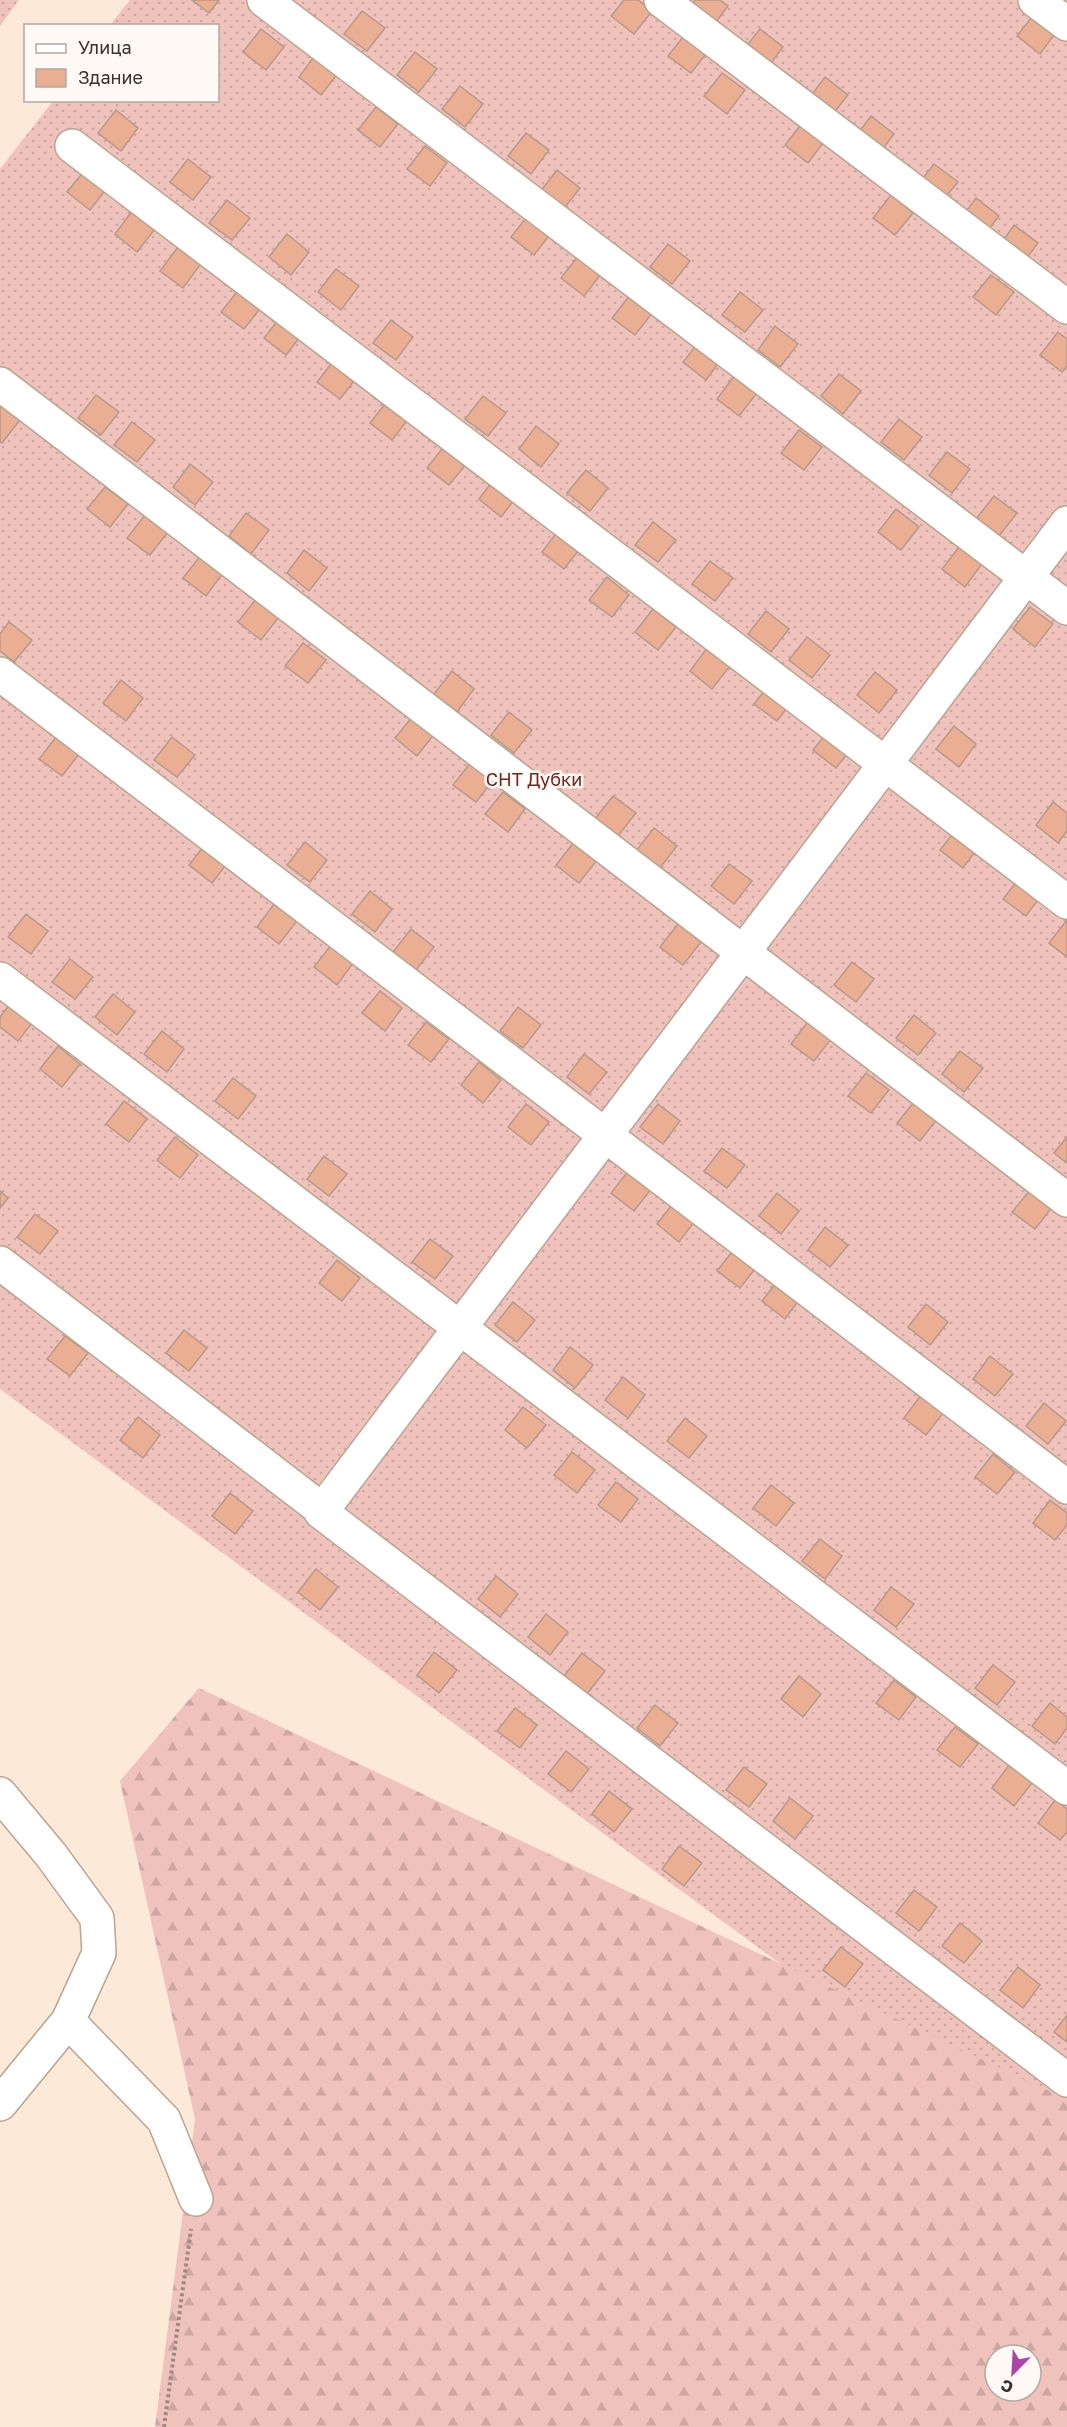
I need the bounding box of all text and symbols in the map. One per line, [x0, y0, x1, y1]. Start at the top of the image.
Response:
legend [24, 24, 219, 102]
text: Улица [78, 36, 132, 58]
text: Здание [78, 66, 143, 88]
park label: СНТ Дубки [486, 768, 582, 790]
north arrow [983, 2343, 1043, 2403]
text: С [998, 2375, 1016, 2398]

